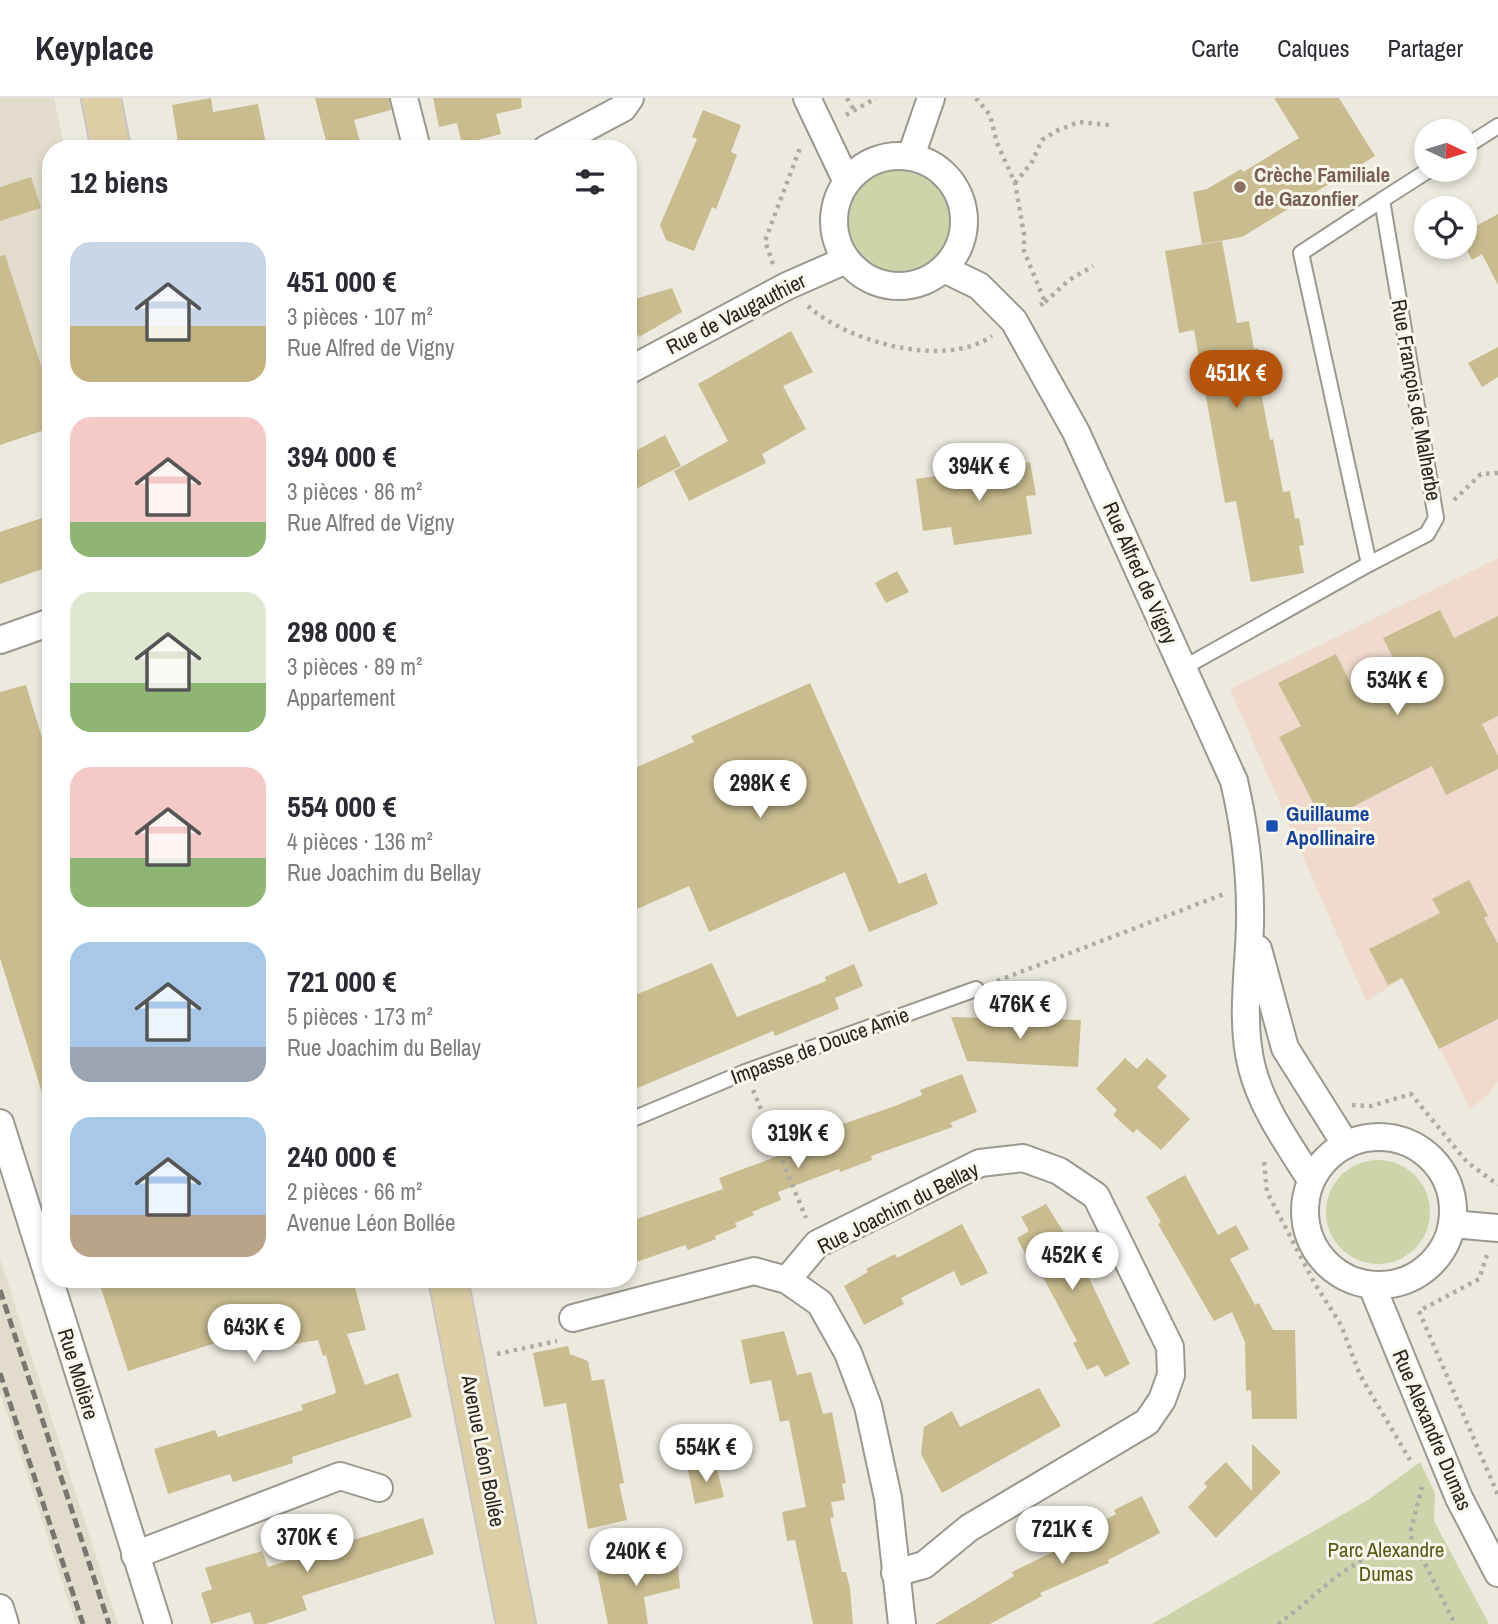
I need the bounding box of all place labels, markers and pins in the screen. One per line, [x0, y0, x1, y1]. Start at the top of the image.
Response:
place label: Crèche Familiale de Gazonfier [1254, 160, 1390, 213]
marker: Crèche Familiale de Gazonfier [1232, 179, 1248, 195]
pin: 451K € [1179, 350, 1293, 410]
pin: 394K € [922, 444, 1036, 503]
pin: 534K € [1340, 658, 1454, 717]
pin: 298K € [703, 760, 817, 820]
place label: Guillaume Apollinaire [1286, 799, 1375, 852]
marker: Guillaume Apollinaire [1264, 818, 1280, 834]
pin: 476K € [963, 982, 1077, 1041]
pin: 319K € [741, 1110, 855, 1170]
pin: 452K € [1015, 1232, 1129, 1292]
pin: 643K € [197, 1304, 311, 1364]
pin: 554K € [649, 1424, 763, 1484]
pin: 721K € [1005, 1506, 1119, 1566]
pin: 370K € [250, 1514, 364, 1574]
pin: 240K € [579, 1528, 693, 1588]

